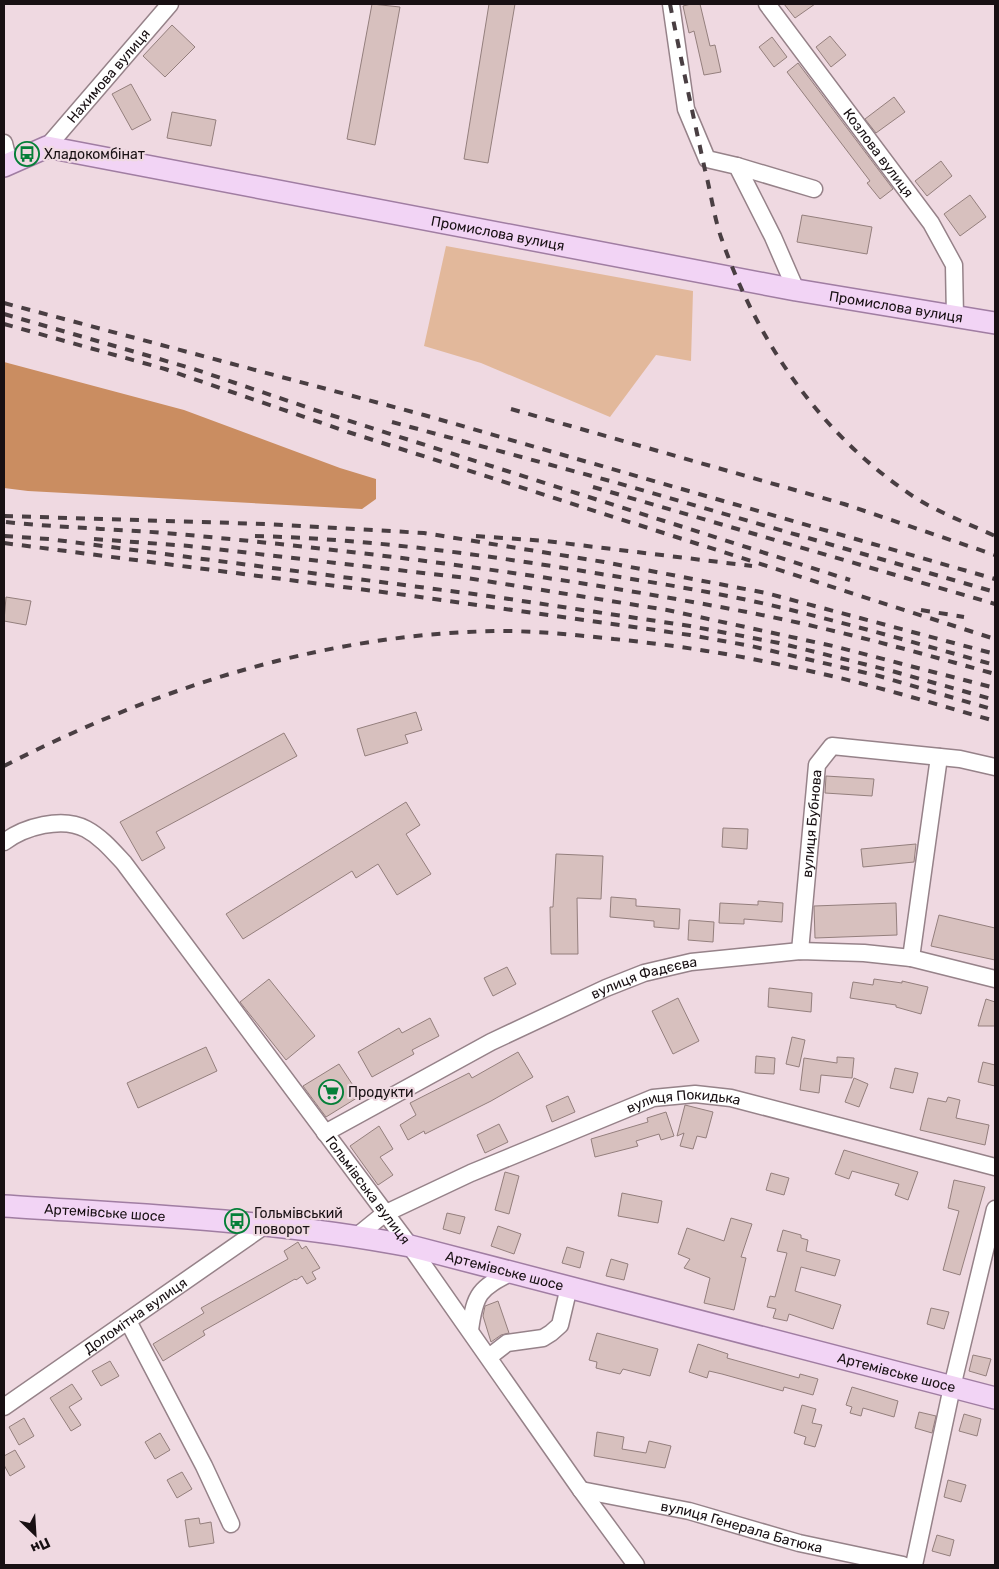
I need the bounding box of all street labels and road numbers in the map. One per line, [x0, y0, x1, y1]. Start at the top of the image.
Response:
street label: Нахимова вулиця [64, 26, 154, 127]
street label: Козлова вулиця [839, 105, 917, 201]
street label: Промислова вулиця [430, 213, 566, 255]
street label: Промислова вулиця [828, 288, 964, 327]
street label: вулиця Бубнова [799, 769, 826, 878]
street label: вулиця Фадєєва [588, 953, 698, 1003]
street label: вулиця Покидька [624, 1086, 743, 1117]
street label: Гольмівська вулиця [322, 1133, 414, 1248]
street label: Артемівське шосе [44, 1201, 166, 1225]
street label: Артемівське шосе [444, 1248, 566, 1295]
street label: Доломітна вулиця [81, 1274, 191, 1358]
street label: Артемівське шосе [836, 1349, 958, 1396]
street label: вулиця Генерала Батюка [659, 1498, 824, 1557]

